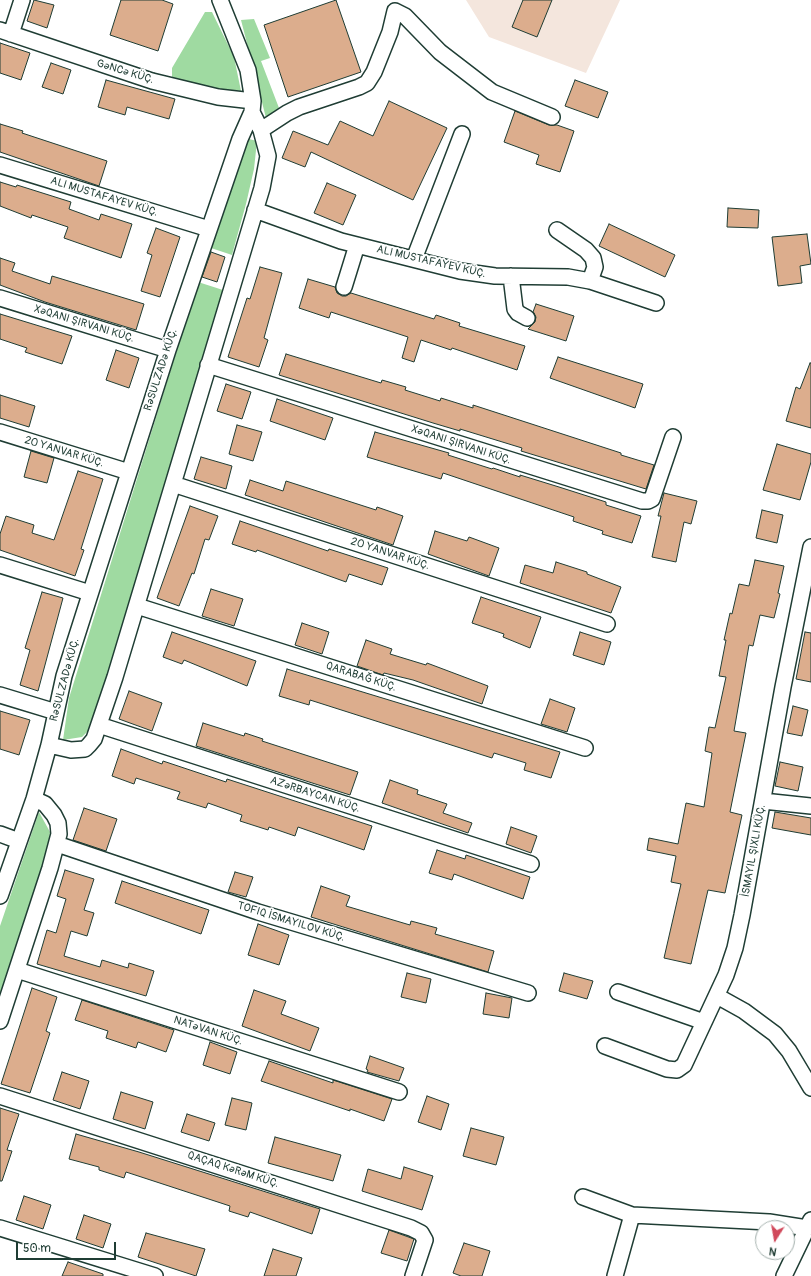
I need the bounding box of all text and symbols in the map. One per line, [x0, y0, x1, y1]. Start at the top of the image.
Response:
street label: GƏNCƏ KÜÇ. [95, 57, 155, 87]
street label: ALI MUSTAFAYEV KÜÇ. [49, 174, 159, 220]
street label: ALI MUSTAFAYEV KÜÇ. [375, 243, 487, 281]
street label: XƏQANI ŞIRVANI KÜÇ. [32, 302, 136, 346]
street label: RƏSULZADƏ KÜÇ. [142, 327, 180, 413]
street label: XƏQANI ŞIRVANI KÜÇ. [409, 423, 513, 467]
street label: 20 YANVAR KÜÇ. [23, 434, 105, 470]
street label: 20 YANVAR KÜÇ. [349, 535, 431, 573]
street label: RƏSULZADƏ KÜÇ. [48, 637, 82, 723]
street label: QARABAĞ KÜÇ. [324, 659, 398, 695]
street label: AZƏRBAYCAN KÜÇ. [268, 774, 362, 816]
street label: İSMAYIL ŞIXLI KÜÇ. [739, 804, 769, 898]
street label: TOFIQ İSMAYILOV KÜÇ. [236, 899, 346, 945]
street label: NATƏVAN KÜÇ. [172, 1014, 244, 1048]
street label: QAÇAQ KƏRƏM KÜÇ. [186, 1149, 280, 1191]
north arrow [755, 1220, 795, 1260]
scale bar [18, 1234, 118, 1260]
text: 50 m [23, 1241, 51, 1256]
text: N [768, 1244, 778, 1258]

